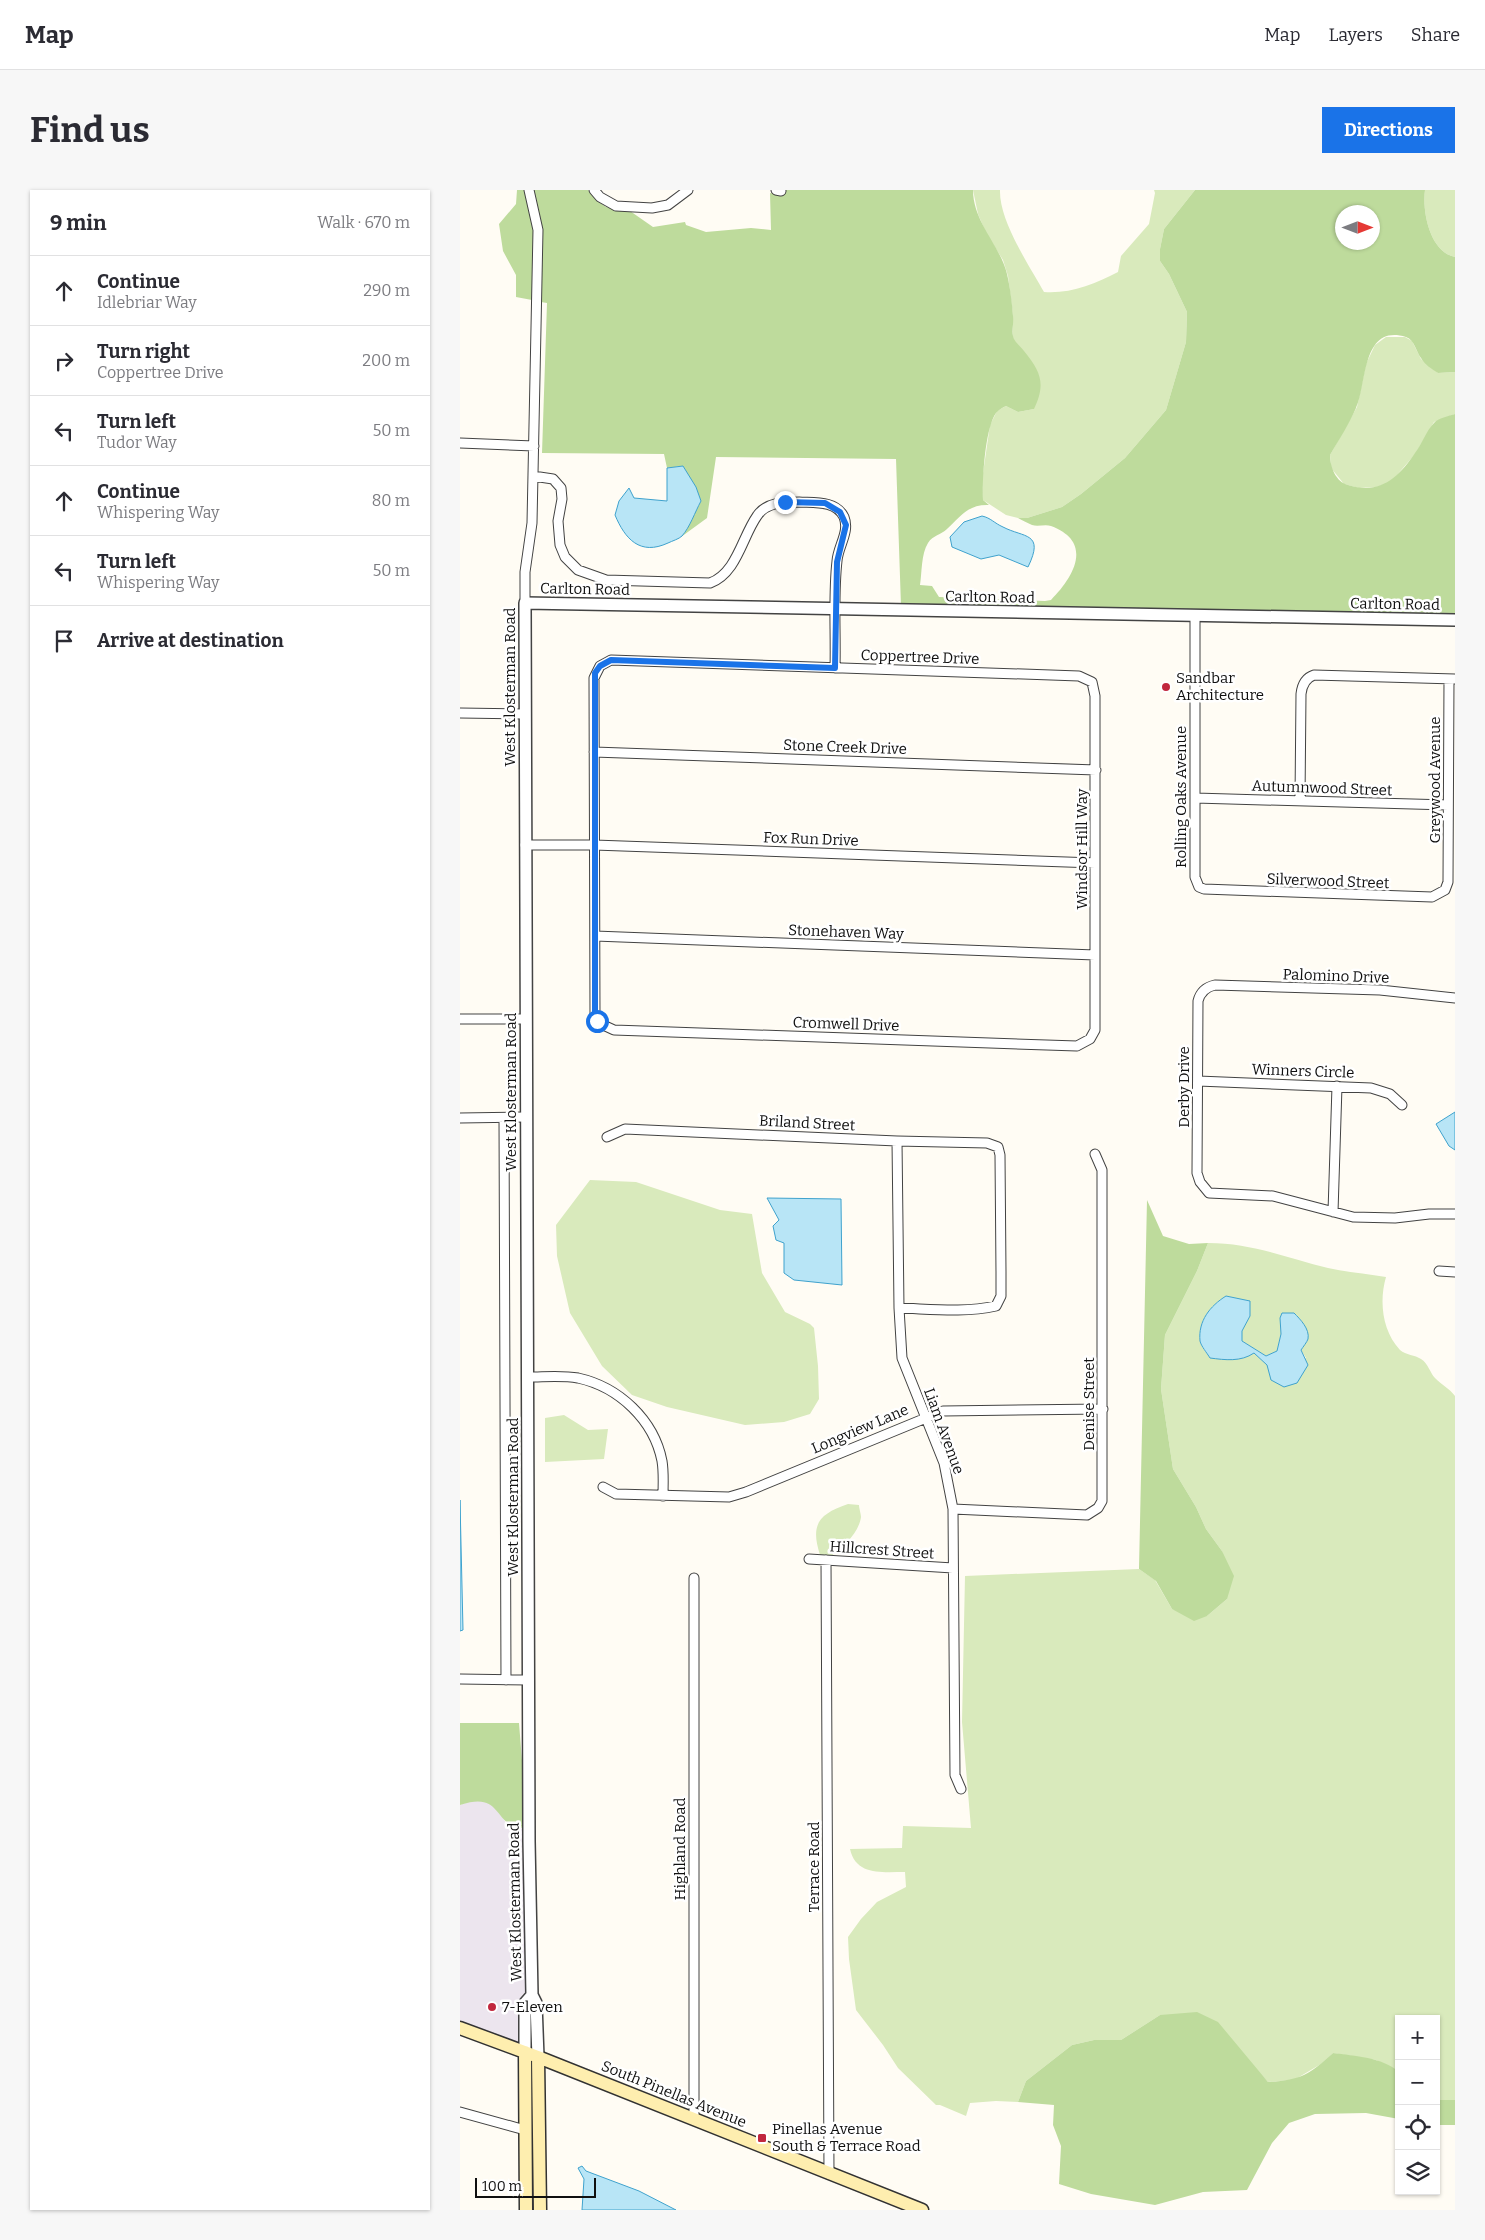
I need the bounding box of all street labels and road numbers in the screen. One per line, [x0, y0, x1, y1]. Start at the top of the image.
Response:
street label: Carlton Road [540, 579, 630, 599]
street label: Carlton Road [945, 587, 1035, 607]
street label: Carlton Road [1350, 594, 1440, 614]
street label: West Klosterman Road [501, 607, 519, 766]
street label: Coppertree Drive [860, 646, 980, 668]
street label: Greywood Avenue [1426, 716, 1444, 844]
street label: Rolling Oaks Avenue [1172, 726, 1190, 868]
street label: Stone Creek Drive [783, 736, 907, 758]
street label: Autumnwood Street [1251, 777, 1393, 799]
street label: Windsor Hill Way [1073, 789, 1091, 909]
street label: Fox Run Drive [763, 828, 859, 850]
street label: Silverwood Street [1266, 870, 1390, 892]
street label: Stonehaven Way [788, 921, 904, 943]
street label: Palomino Drive [1282, 965, 1390, 987]
street label: West Klosterman Road [502, 1012, 520, 1171]
street label: Cromwell Drive [792, 1013, 900, 1035]
street label: Derby Drive [1175, 1046, 1193, 1128]
street label: Winners Circle [1251, 1060, 1355, 1082]
street label: Briland Street [758, 1111, 856, 1135]
street label: Denise Street [1080, 1357, 1098, 1451]
street label: Liam Avenue [920, 1385, 968, 1477]
street label: Longview Lane [809, 1400, 911, 1458]
street label: West Klosterman Road [504, 1417, 522, 1576]
street label: Hillcrest Street [829, 1537, 936, 1563]
street label: Highland Road [671, 1797, 689, 1900]
street label: Terrace Road [805, 1821, 823, 1912]
street label: West Klosterman Road [505, 1822, 525, 1982]
street label: South Pinellas Avenue [599, 2057, 749, 2131]

